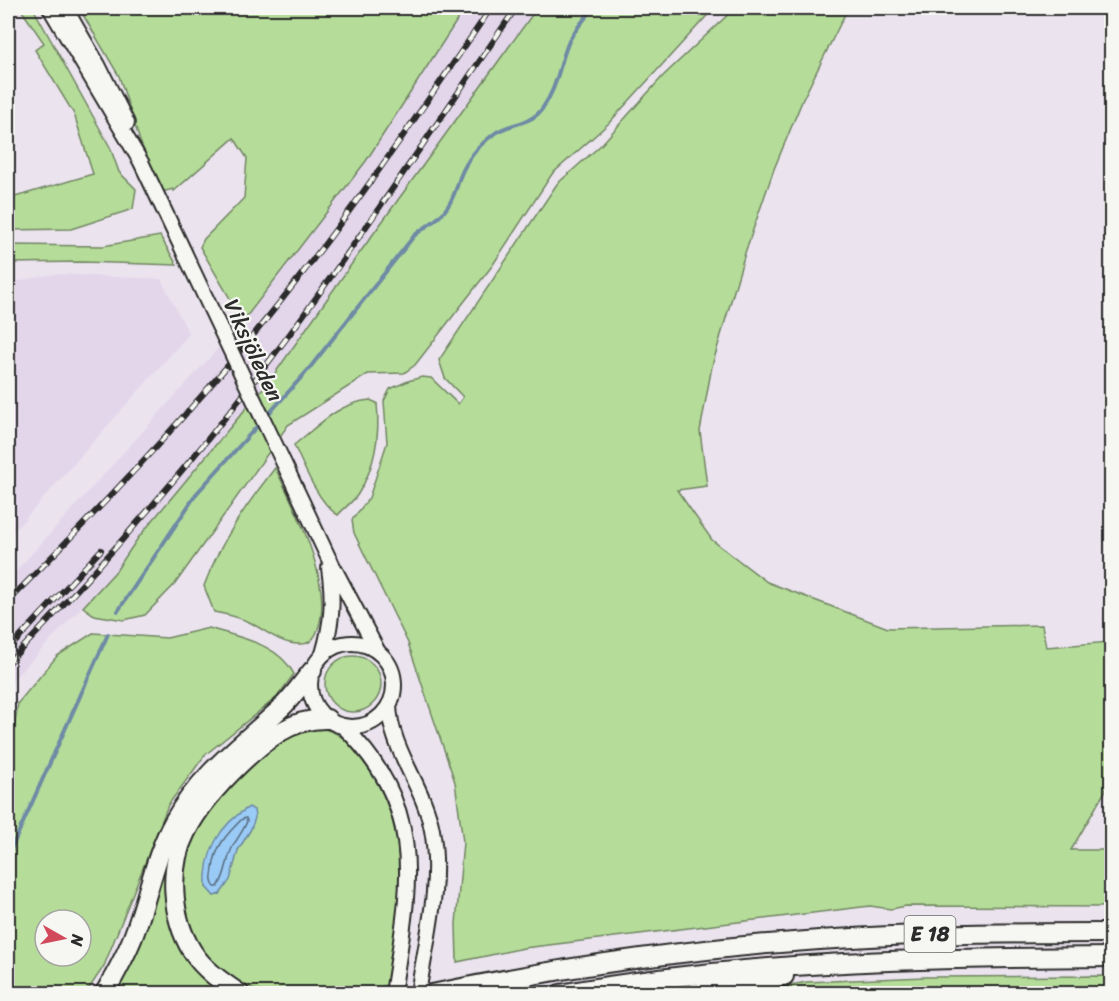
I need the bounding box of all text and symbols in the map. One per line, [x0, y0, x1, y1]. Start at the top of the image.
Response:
street label: Viksjöleden [213, 292, 295, 408]
north arrow [33, 908, 93, 968]
road number: E 18 [904, 916, 956, 952]
text: N [62, 932, 93, 949]

